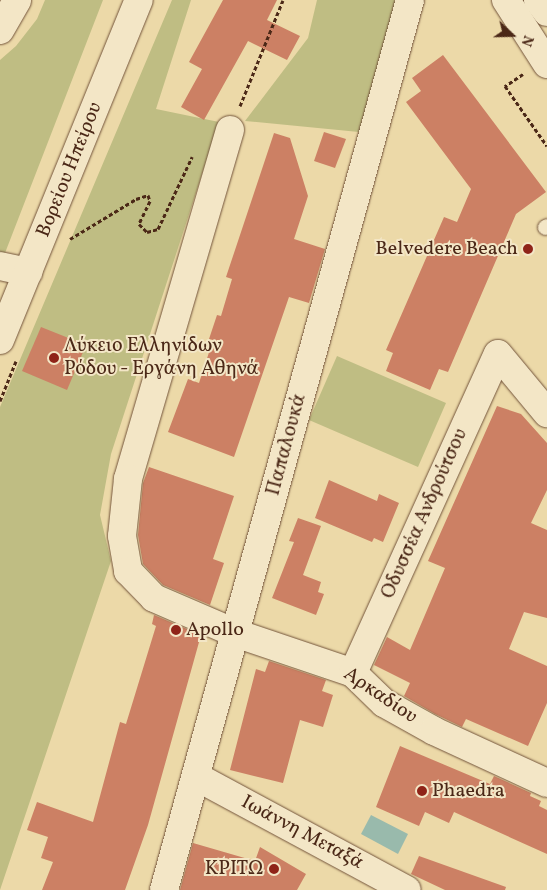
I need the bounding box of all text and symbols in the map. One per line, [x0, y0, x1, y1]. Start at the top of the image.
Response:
north arrow [487, 10, 537, 60]
text: N [516, 32, 537, 49]
street label: Βορείου Ηπείρου [32, 99, 108, 241]
place label: Belvedere Beach [375, 237, 518, 261]
marker: Belvedere Beach [522, 243, 534, 255]
place label: Λύκειο Ελληνίδων Ρόδου - Εργάνη Αθηνά [64, 334, 259, 381]
marker: Λύκειο Ελληνίδων Ρόδου - Εργάνη Αθηνά [48, 352, 60, 364]
street label: Παπαλουκά [262, 392, 312, 498]
street label: Οδυσσέα Ανδρούτσου [377, 425, 473, 603]
place label: Apollo [186, 618, 244, 642]
marker: Apollo [170, 624, 182, 636]
street label: Αρκαδίου [339, 663, 421, 729]
place label: Phaedra [432, 779, 505, 803]
marker: Phaedra [416, 785, 428, 797]
street label: Ιωάννη Μεταξά [237, 791, 367, 875]
place label: ΚΡΙΤΩ [205, 857, 264, 881]
marker: ΚΡΙΤΩ [268, 863, 280, 875]

